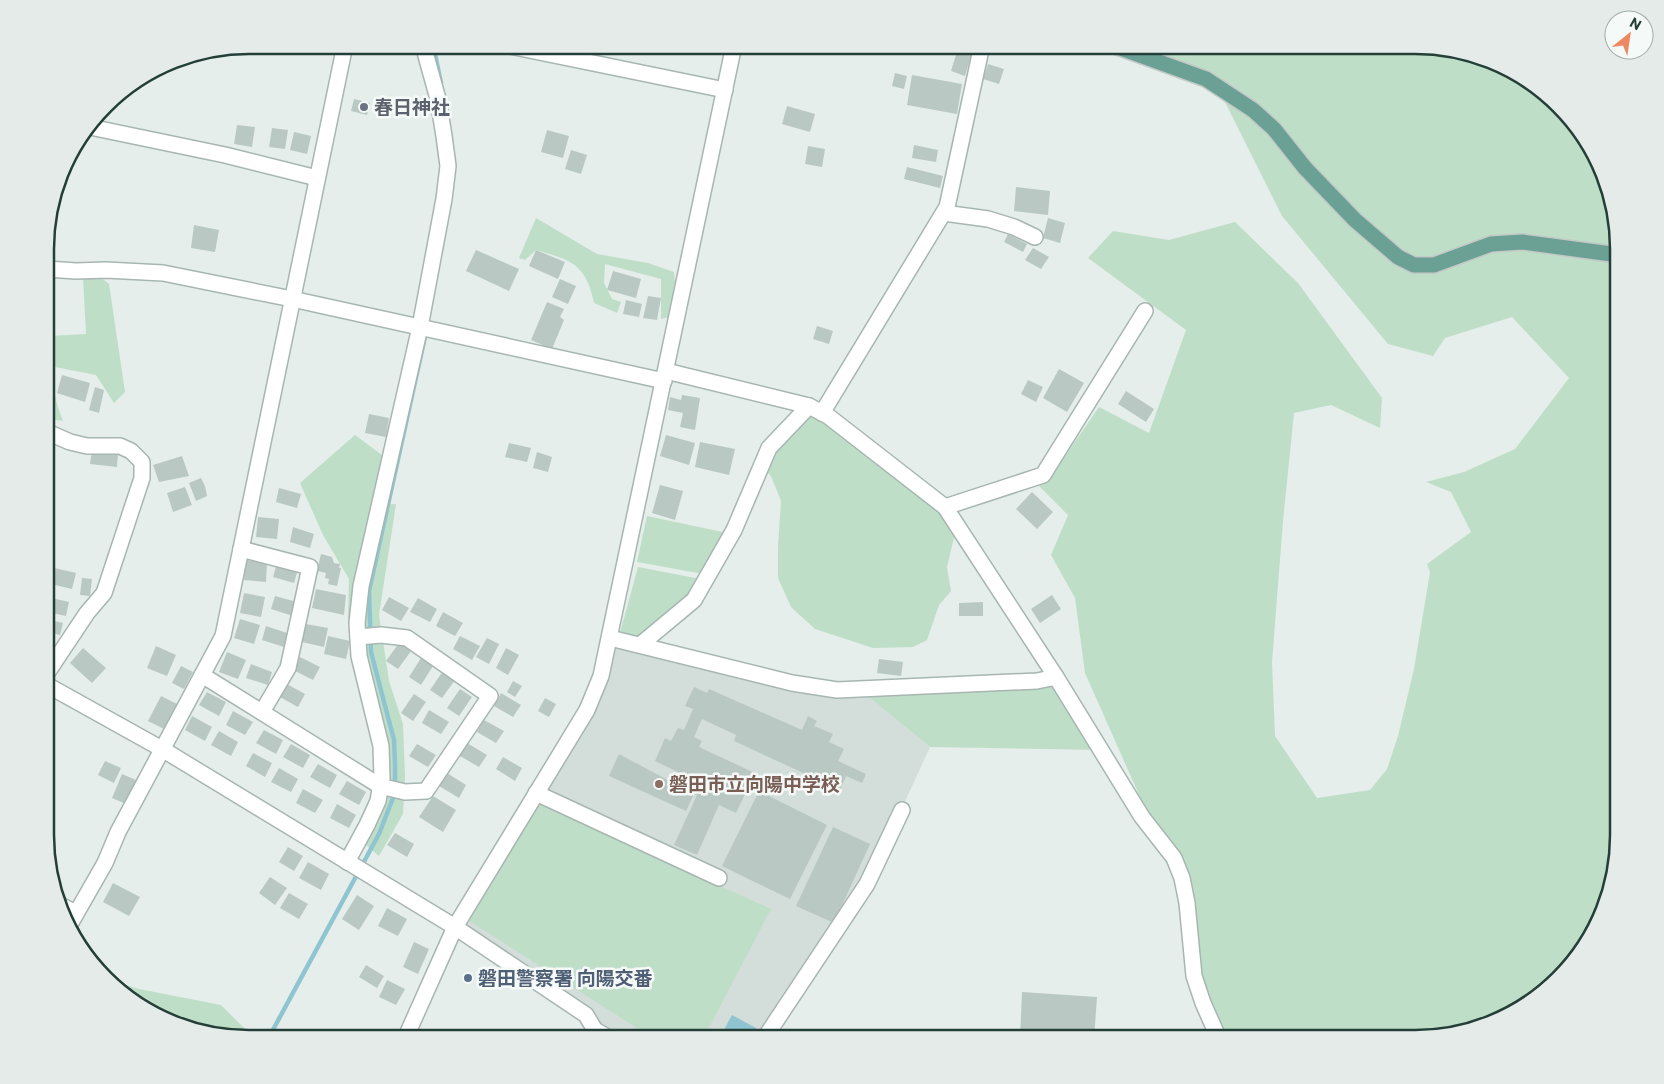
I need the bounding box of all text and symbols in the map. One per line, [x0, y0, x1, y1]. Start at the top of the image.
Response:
north arrow [1604, 10, 1654, 60]
text: N [1627, 13, 1645, 33]
place label: 春日神社 [374, 95, 450, 118]
marker: 春日神社 [358, 101, 370, 113]
place label: 磐田市立向陽中学校 [669, 772, 840, 795]
marker: 磐田市立向陽中学校 [653, 778, 665, 790]
place label: 磐田警察署 向陽交番 [478, 966, 653, 989]
marker: 磐田警察署 向陽交番 [462, 972, 474, 984]

